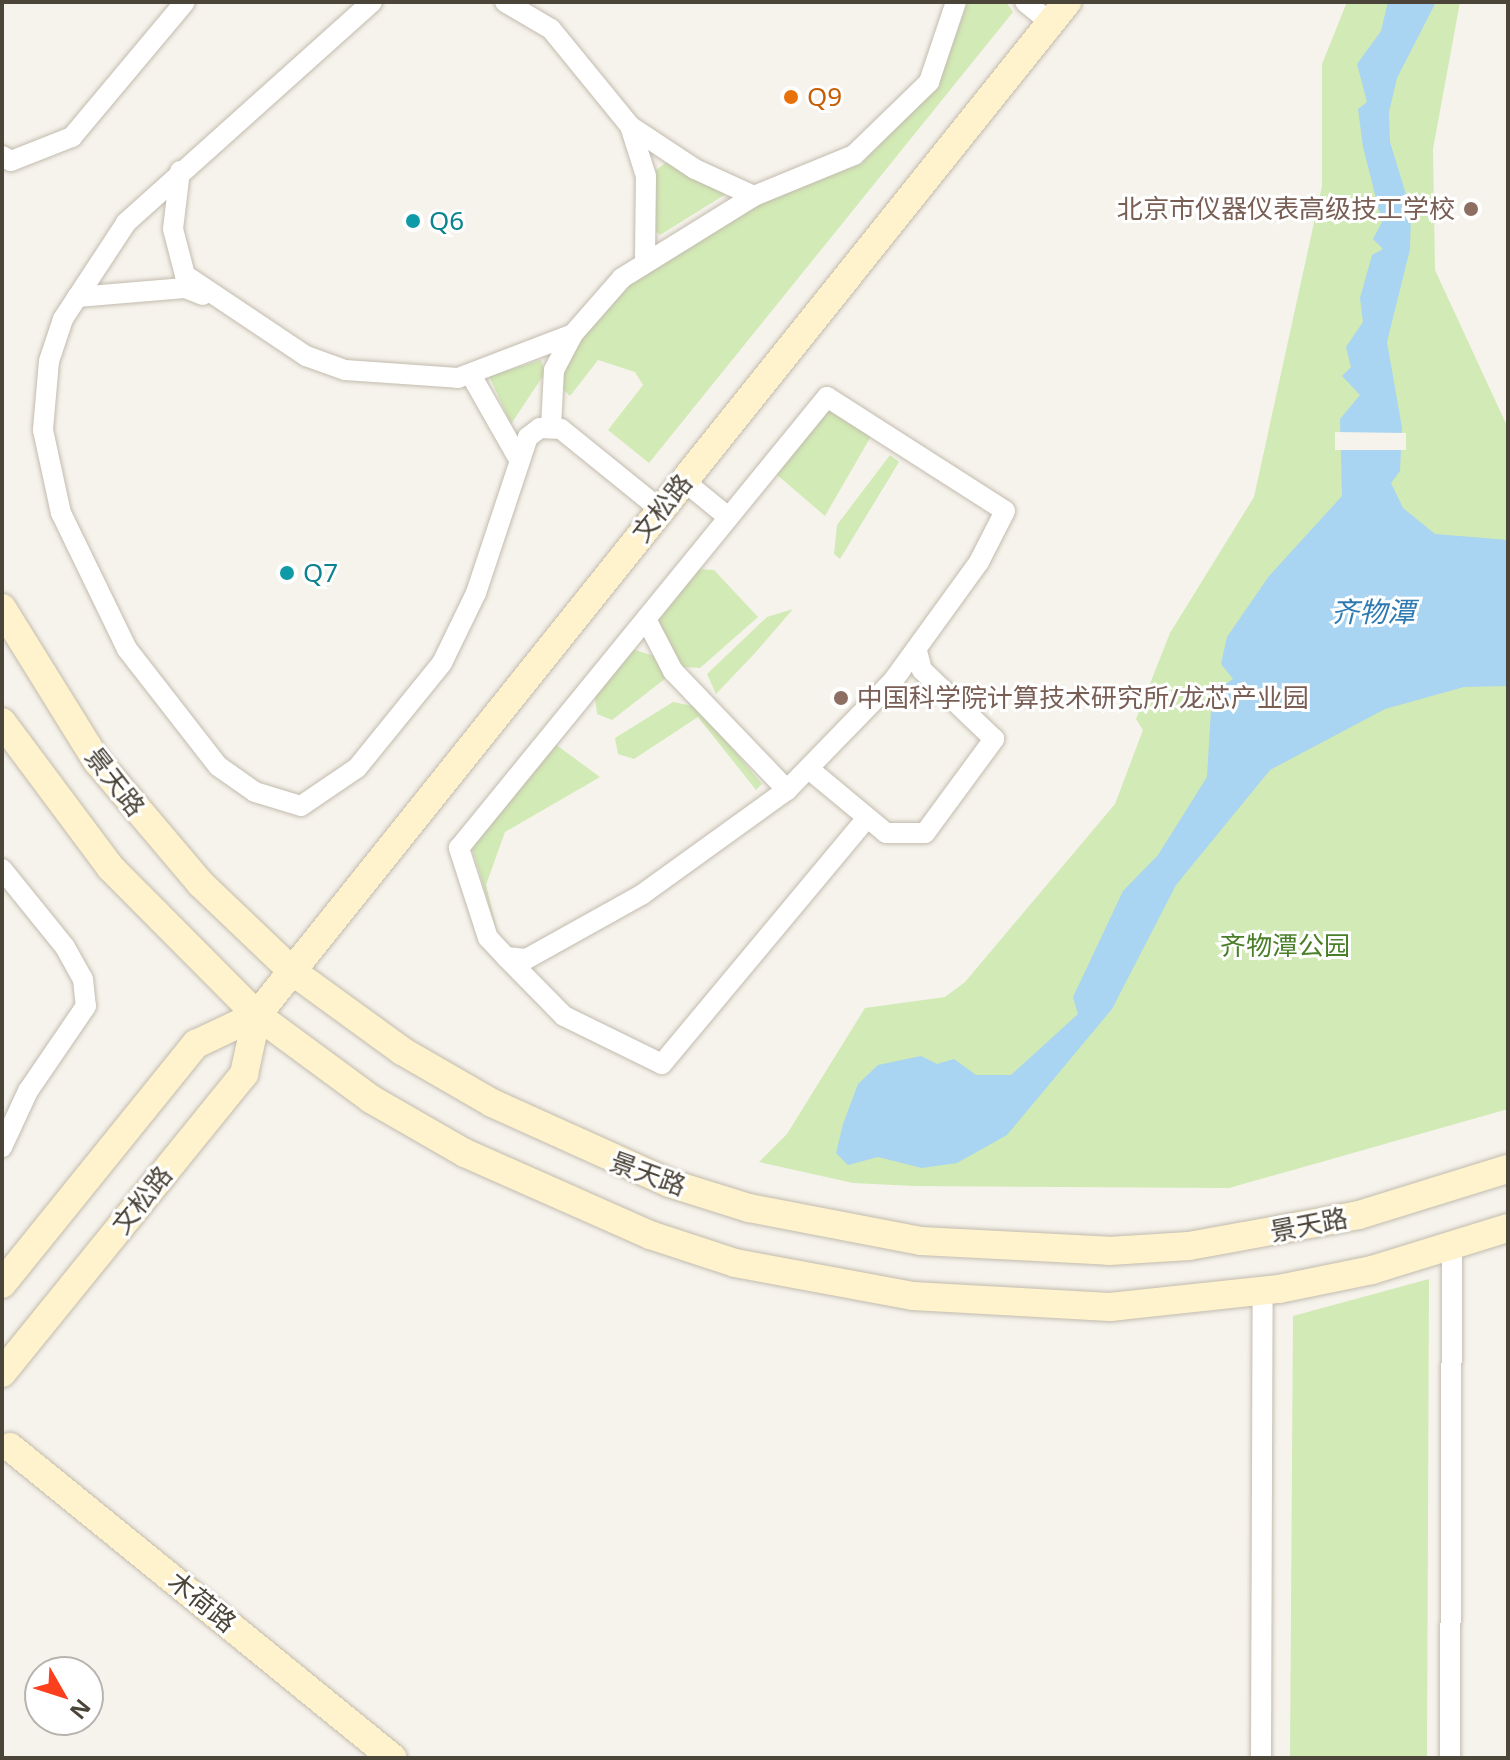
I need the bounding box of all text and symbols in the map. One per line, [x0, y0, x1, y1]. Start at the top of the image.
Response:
place label: Q9 [807, 81, 842, 113]
marker: Q9 [782, 88, 800, 106]
place label: 北京市仪器仪表高级技工学校 [1117, 193, 1455, 225]
marker: 北京市仪器仪表高级技工学校 [1462, 200, 1480, 218]
place label: Q6 [429, 205, 464, 237]
marker: Q6 [404, 212, 422, 230]
street label: 文松路 [625, 468, 699, 548]
place label: Q7 [303, 557, 338, 589]
marker: Q7 [278, 564, 296, 582]
water label: 齐物潭 [1331, 594, 1415, 628]
place label: 中国科学院计算技术研究所/龙芯产业园 [857, 682, 1309, 714]
marker: 中国科学院计算技术研究所/龙芯产业园 [832, 689, 850, 707]
street label: 景天路 [79, 742, 151, 822]
park label: 齐物潭公园 [1220, 930, 1350, 962]
street label: 景天路 [606, 1146, 690, 1202]
street label: 文松路 [105, 1160, 179, 1240]
street label: 景天路 [1268, 1202, 1350, 1248]
street label: 木荷路 [162, 1565, 242, 1639]
north arrow [24, 1656, 104, 1736]
text: N [64, 1693, 98, 1726]

